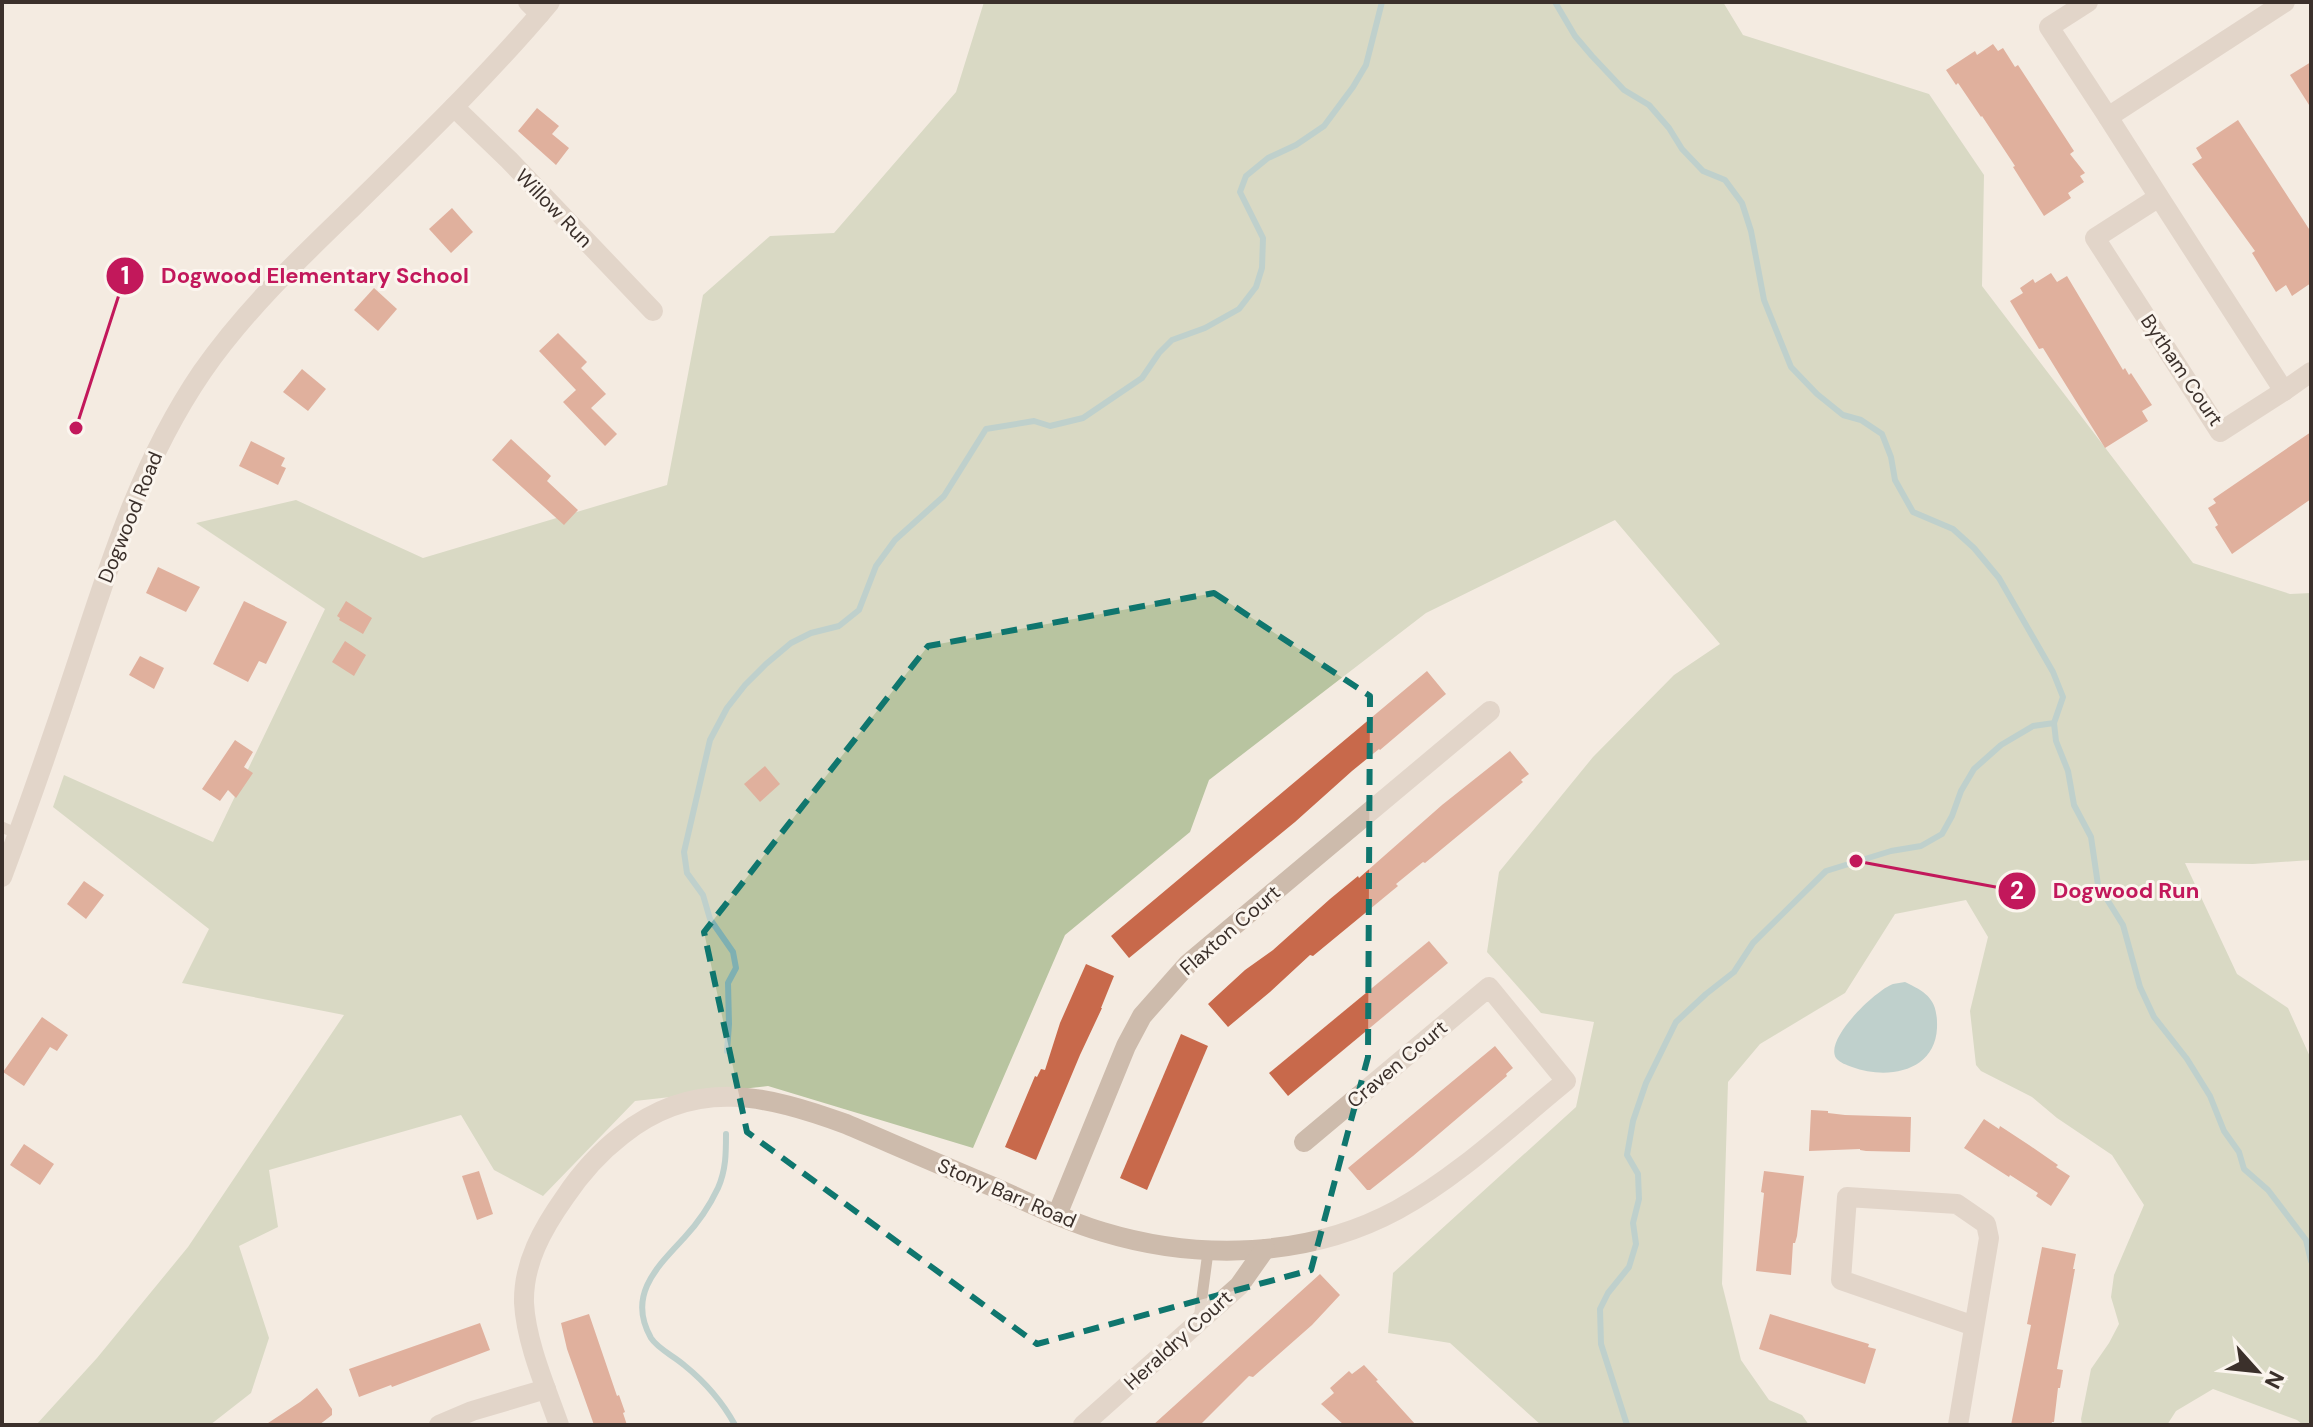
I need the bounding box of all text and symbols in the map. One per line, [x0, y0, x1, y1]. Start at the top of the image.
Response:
street label: Willow Run [510, 163, 598, 253]
callout: Dogwood Elementary School [105, 253, 485, 299]
text: 1 [121, 260, 129, 291]
text: Dogwood Elementary School [161, 261, 469, 290]
street label: Bytham Court [2135, 309, 2229, 431]
street label: Dogwood Road [92, 448, 168, 586]
callout: Dogwood Run [1997, 868, 2216, 914]
text: 2 [2010, 875, 2024, 906]
text: Dogwood Run [2053, 876, 2199, 905]
street label: Flaxton Court [1174, 879, 1286, 981]
street label: Craven Court [1341, 1014, 1453, 1114]
street label: Stony Barr Road [934, 1152, 1080, 1234]
street label: Heraldry Court [1118, 1284, 1238, 1395]
north arrow [2217, 1331, 2297, 1411]
text: N [2258, 1366, 2291, 1394]

